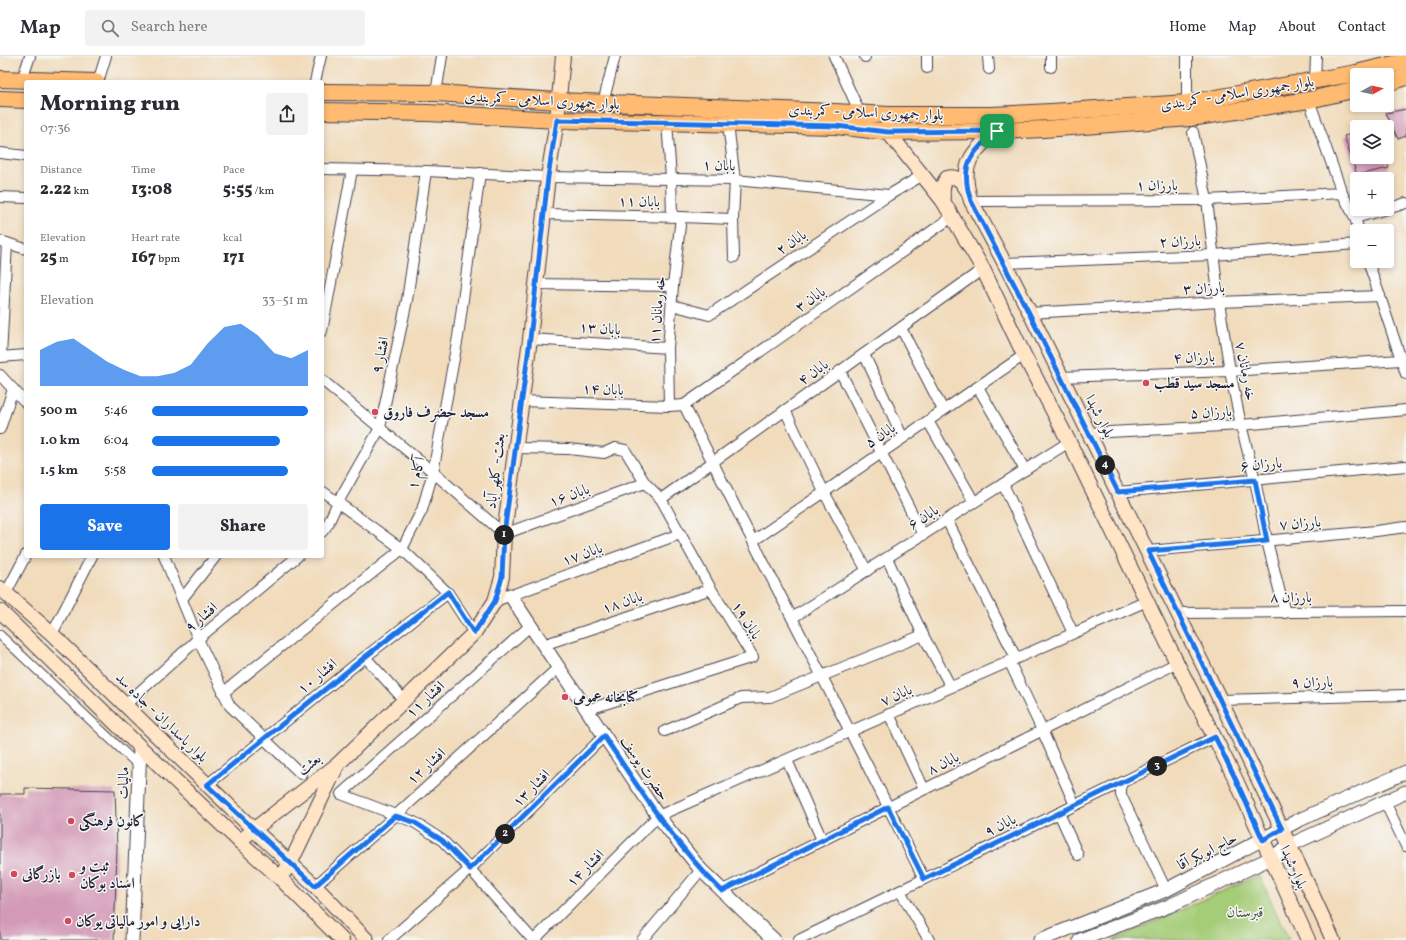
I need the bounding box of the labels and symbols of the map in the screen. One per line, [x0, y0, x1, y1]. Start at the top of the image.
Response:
north arrow [1350, 68, 1394, 112]
street label: بلوار جمهوری اسلامی - کمربندی [1159, 72, 1316, 117]
street label: بلوار جمهوری اسلامی - کمربندی [464, 87, 620, 116]
street label: بلوار جمهوری اسلامی - کمربندی [788, 100, 944, 127]
pin [980, 114, 1014, 148]
street label: بابان ۱ [702, 155, 736, 178]
street label: بارزان ۱ [1136, 176, 1178, 197]
street label: بابان ۱۱ [618, 192, 660, 213]
street label: بابان ۲ [772, 225, 811, 261]
street label: بارزان ۲ [1159, 231, 1201, 254]
street label: خه رمانان ۱۱ [645, 275, 672, 345]
street label: بارزان ۳ [1183, 278, 1226, 301]
street label: بابان ۳ [791, 282, 830, 318]
street label: بابان ۱۳ [578, 318, 622, 341]
street label: افشار ۹ [367, 335, 396, 376]
street label: خه رمانان ۷ [1229, 340, 1261, 403]
street label: بارزان ۴ [1173, 347, 1215, 370]
street label: بابان ۴ [794, 355, 833, 391]
place label: مسجد سید قطب [1154, 374, 1235, 395]
marker: مسجد سید قطب [1141, 378, 1151, 388]
street label: بابان ۱۴ [582, 379, 624, 402]
street label: بلوار شهدا [1079, 391, 1119, 442]
street label: بارزان ۵ [1190, 402, 1233, 425]
place label: مسجد حضرف فاروق [383, 403, 489, 424]
marker: مسجد حضرف فاروق [370, 407, 380, 417]
street label: بابان ۵ [861, 418, 900, 454]
street label: بعثت- کلهر آباد [481, 432, 512, 510]
street label: آکام ۱ [403, 453, 433, 492]
street label: بارزان ۶ [1239, 453, 1283, 478]
pin: 4 [1095, 455, 1115, 475]
street label: بابان ۱۶ [546, 479, 593, 513]
street label: بابان ۶ [904, 501, 943, 536]
street label: بارزان ۷ [1278, 512, 1322, 537]
pin: 1 [494, 525, 514, 545]
street label: بابان ۱۷ [559, 538, 606, 572]
street label: بابان ۱۸ [599, 587, 646, 620]
street label: بارزان ۸ [1270, 588, 1312, 609]
street label: افشار ۹ [181, 598, 223, 638]
street label: بابان ۱۹ [726, 598, 766, 644]
street label: افشار ۱۰ [293, 654, 342, 700]
street label: بلوار پاسداران - جاده سد [110, 668, 212, 768]
street label: بارزان ۹ [1291, 673, 1333, 694]
street label: افشار ۱۱ [402, 677, 450, 723]
street label: بابان ۷ [877, 680, 916, 713]
place label: کتابخانه عمومی [572, 688, 638, 709]
marker: کتابخانه عمومی [560, 692, 570, 702]
street label: حضرت یوسف [614, 732, 673, 806]
street label: افشار ۱۲ [403, 744, 451, 790]
street label: بابان ۸ [924, 747, 963, 781]
street label: بعثت [294, 749, 326, 781]
pin: 3 [1147, 756, 1167, 776]
street label: افشار ۱۳ [508, 765, 556, 813]
street label: مالیات [113, 766, 136, 800]
street label: بابان ۹ [981, 810, 1020, 843]
place label: کانون فرهنگی [79, 812, 145, 833]
marker: کانون فرهنگی [66, 816, 76, 826]
pin: 2 [495, 824, 515, 844]
street label: حاج ابوبکر آقا [1174, 828, 1242, 877]
street label: بلوار شهدا [1274, 842, 1312, 893]
street label: افشار ۱۴ [562, 845, 610, 893]
place label: ثبت و اسناد بوکان [78, 857, 135, 895]
place label: بازرگانی [21, 864, 61, 886]
marker: بازرگانی [9, 869, 19, 879]
marker: ثبت و اسناد بوکان [67, 870, 77, 880]
park label: قبرستان [1227, 903, 1263, 924]
place label: دارایی و امور مالیاتی یوکان [76, 912, 201, 933]
marker: دارایی و امور مالیاتی یوکان [63, 916, 73, 926]

